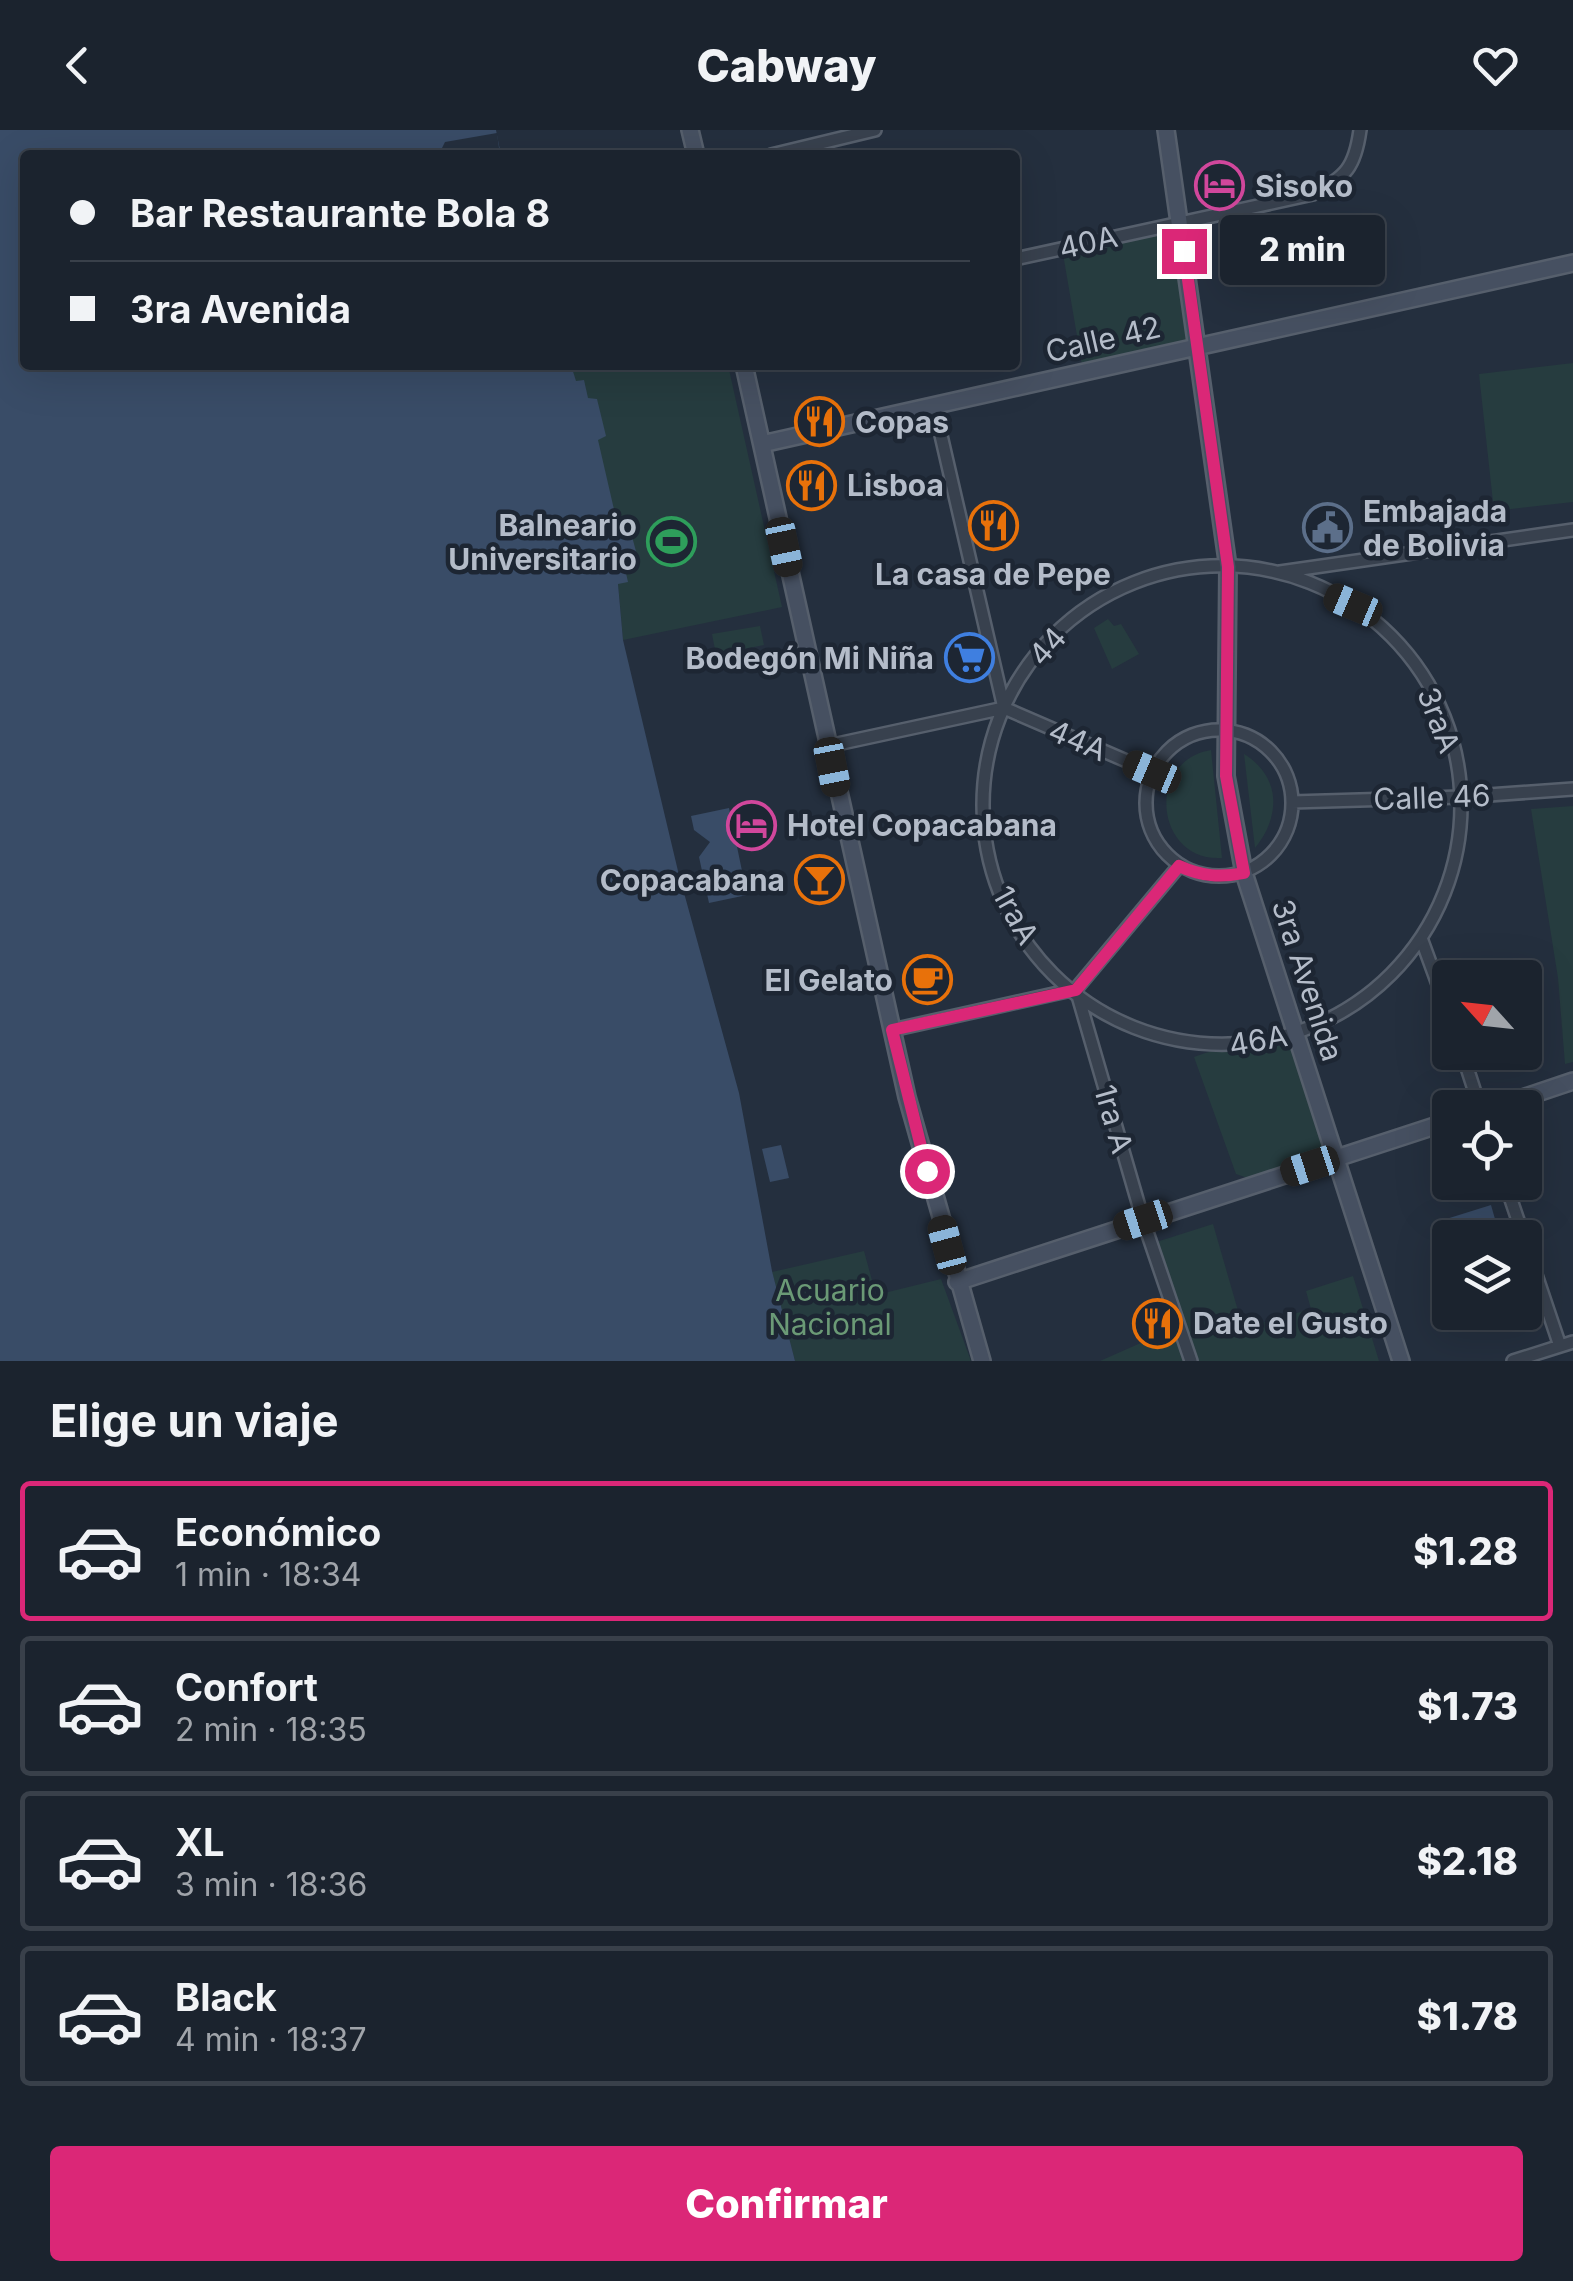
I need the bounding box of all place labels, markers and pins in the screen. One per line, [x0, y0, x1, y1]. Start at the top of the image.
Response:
hotel icon: Sisoko [1194, 160, 1246, 212]
place label: Sisoko [1255, 168, 1353, 204]
restaurant icon: Copas [794, 396, 846, 448]
place label: Copas [855, 404, 949, 440]
restaurant icon: Lisboa [786, 459, 838, 511]
place label: Lisboa [847, 467, 944, 503]
place label: Embajada de Bolivia [1363, 493, 1507, 563]
restaurant icon: La casa de Pepe [967, 499, 1019, 551]
public building icon: Embajada de Bolivia [1302, 502, 1354, 554]
place label: Balneario Universitario [448, 507, 637, 577]
sports icon: Balneario Universitario [646, 516, 698, 568]
place label: La casa de Pepe [875, 556, 1111, 592]
supermarket icon: Bodegón Mi Niña [943, 632, 995, 684]
place label: Bodegón Mi Niña [686, 640, 934, 676]
hotel icon: Hotel Copacabana [726, 799, 778, 851]
place label: Hotel Copacabana [787, 807, 1057, 843]
bar icon: Copacabana [794, 854, 846, 906]
place label: Copacabana [600, 862, 785, 898]
cafe icon: El Gelato [902, 954, 954, 1006]
place label: El Gelato [765, 962, 893, 998]
restaurant icon: Date el Gusto [1132, 1297, 1184, 1349]
place label: Date el Gusto [1193, 1305, 1388, 1341]

